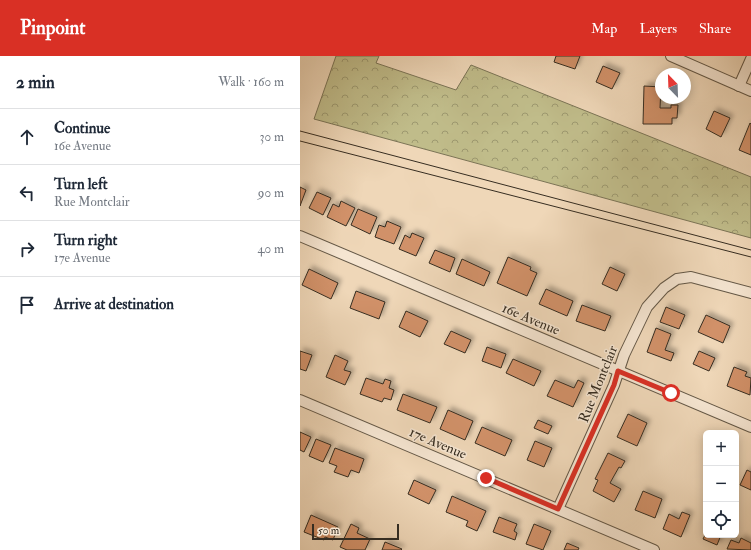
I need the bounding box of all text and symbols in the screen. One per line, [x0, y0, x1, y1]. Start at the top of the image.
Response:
text: Pinpoint [20, 16, 85, 40]
text: Map [591, 20, 617, 37]
text: Layers [639, 20, 677, 37]
text: Share [699, 20, 731, 37]
north arrow [655, 68, 691, 104]
text: 2 min [16, 72, 55, 93]
text: Walk · 160 m [218, 74, 284, 90]
text: Continue [54, 119, 110, 138]
icon: ahead [16, 126, 38, 148]
text: 30 m [260, 129, 284, 145]
text: 16e Avenue [54, 138, 111, 154]
text: Turn left [54, 175, 108, 194]
icon: left [16, 182, 38, 204]
text: 90 m [258, 185, 284, 201]
text: Rue Montclair [54, 194, 130, 210]
text: Turn right [54, 231, 117, 250]
icon: right [16, 238, 38, 260]
text: 40 m [258, 241, 284, 257]
text: 17e Avenue [54, 250, 110, 266]
icon: arrive [16, 294, 38, 316]
text: Arrive at destination [54, 295, 174, 314]
street label: 16e Avenue [499, 299, 563, 339]
street label: Rue Montclair [575, 342, 621, 425]
route start [662, 384, 680, 402]
street label: 17e Avenue [407, 423, 469, 463]
map controls [703, 430, 739, 538]
button: + [703, 430, 739, 466]
button: − [703, 466, 739, 502]
route end [477, 469, 495, 487]
button: locate [703, 502, 739, 538]
scale bar [312, 522, 399, 541]
text: 50 m [318, 524, 339, 537]

